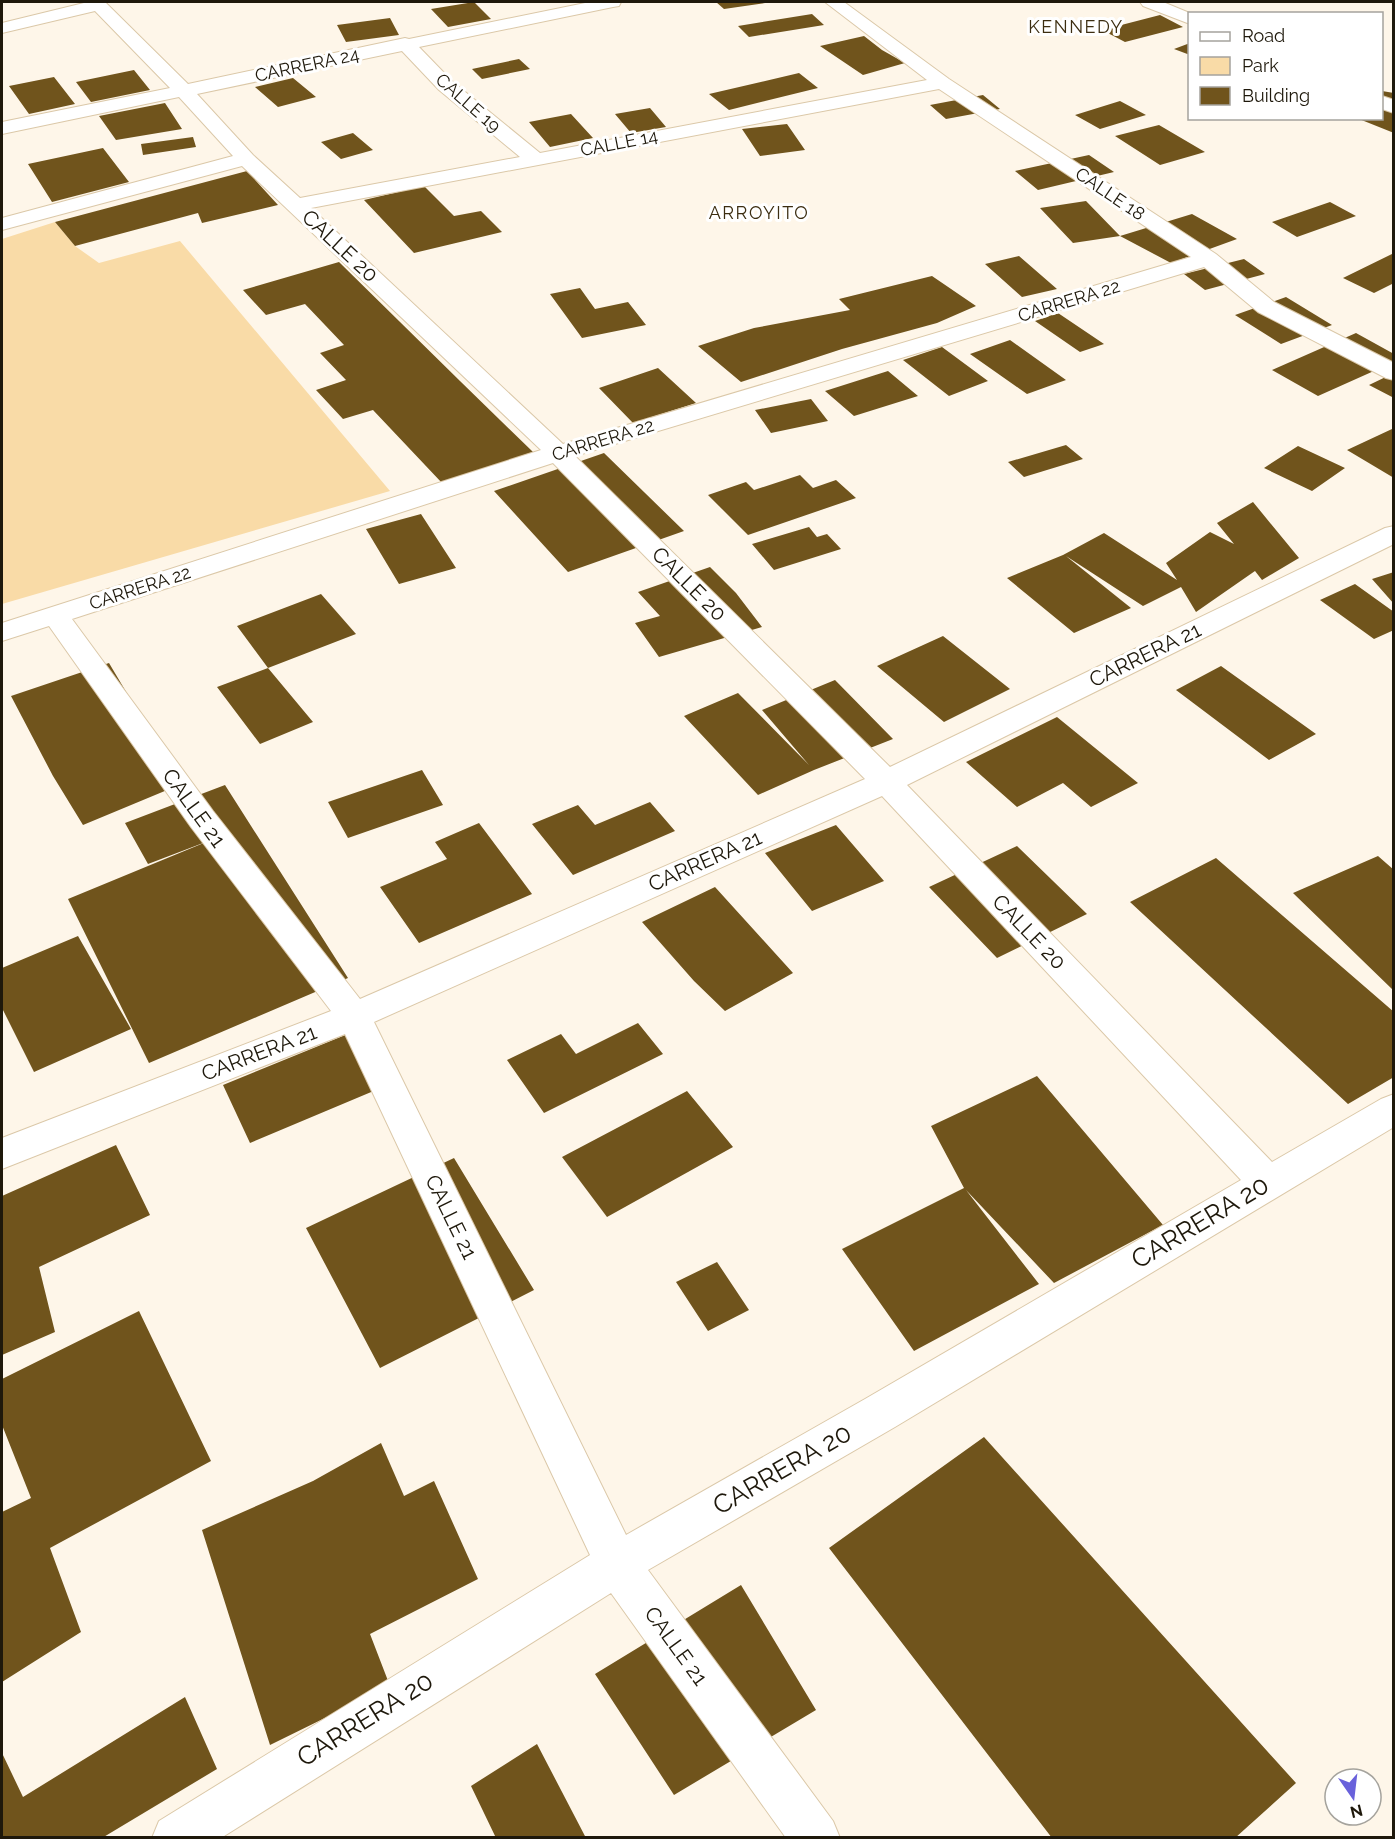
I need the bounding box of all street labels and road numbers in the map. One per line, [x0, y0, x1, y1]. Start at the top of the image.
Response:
street label: CARRERA 24 [253, 43, 361, 86]
street label: CALLE 19 [432, 69, 505, 137]
street label: CALLE 14 [578, 125, 660, 160]
street label: CALLE 18 [1072, 163, 1149, 224]
street label: CALLE 20 [297, 204, 384, 287]
street label: CARRERA 22 [1015, 275, 1122, 326]
street label: CARRERA 22 [549, 414, 656, 465]
street label: CALLE 20 [647, 541, 732, 626]
street label: CARRERA 22 [86, 561, 193, 614]
street label: CARRERA 21 [1085, 617, 1205, 692]
street label: CALLE 21 [158, 764, 231, 852]
street label: CARRERA 21 [644, 824, 765, 897]
street label: CALLE 20 [987, 889, 1071, 974]
street label: CARRERA 21 [198, 1019, 320, 1086]
street label: CARRERA 20 [1126, 1169, 1274, 1275]
street label: CALLE 21 [420, 1170, 483, 1263]
street label: CARRERA 20 [708, 1417, 856, 1521]
street label: CALLE 21 [640, 1602, 713, 1690]
street label: CARRERA 20 [291, 1665, 439, 1773]

